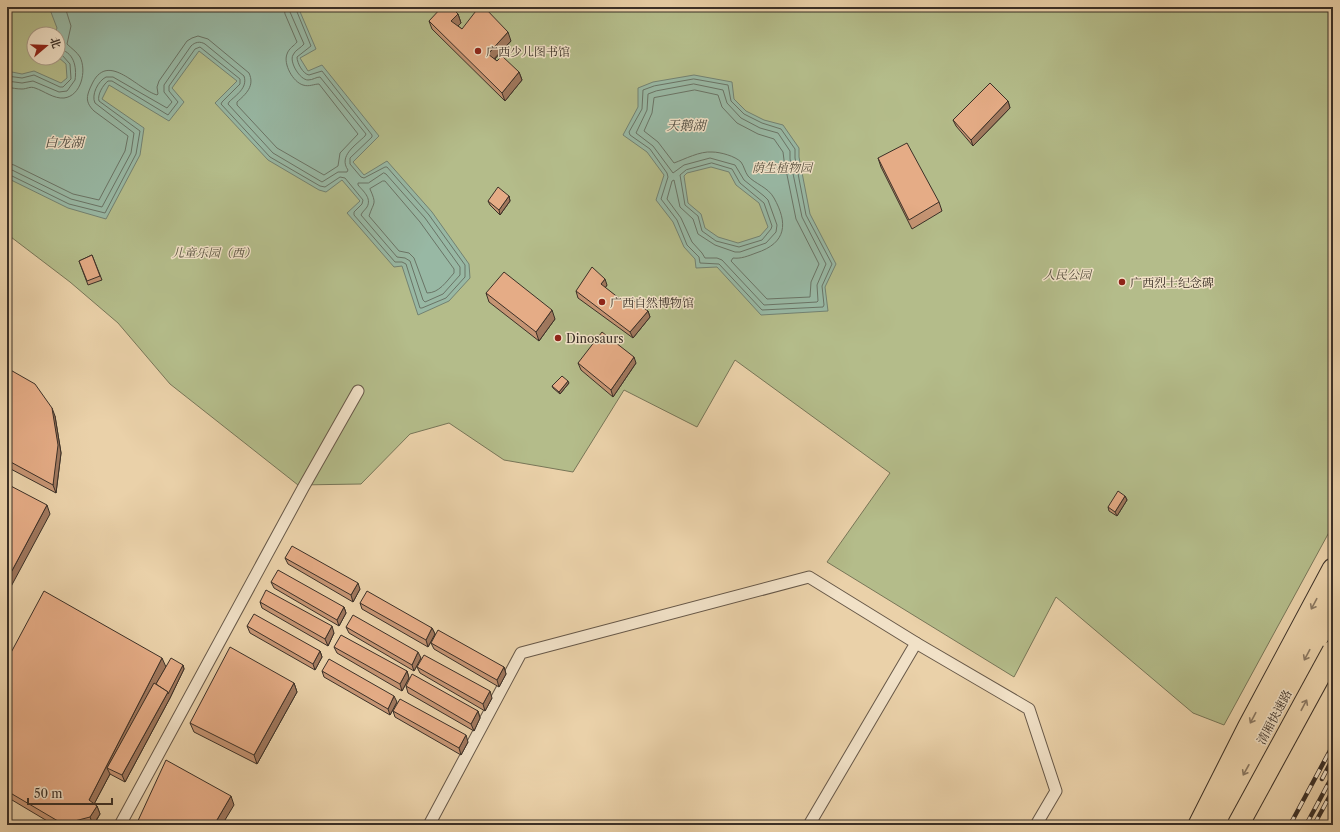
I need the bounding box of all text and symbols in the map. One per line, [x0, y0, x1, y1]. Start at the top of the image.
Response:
north arrow [26, 26, 66, 66]
text: 北 [47, 35, 64, 50]
place label: 广西少儿图书馆 [486, 44, 570, 59]
marker: 广西少儿图书馆 [473, 46, 483, 56]
water label: 天鹅湖 [666, 117, 707, 133]
water label: 白龙湖 [44, 134, 85, 150]
park label: 荫生植物园 [752, 160, 814, 175]
park label: 儿童乐园（西） [172, 245, 256, 260]
park label: 人民公园 [1043, 267, 1093, 282]
place label: 广西烈士纪念碑 [1130, 275, 1214, 290]
marker: 广西烈士纪念碑 [1117, 277, 1127, 287]
place label: 广西自然博物馆 [610, 295, 694, 310]
marker: 广西自然博物馆 [597, 297, 607, 307]
place label: Dinosaurs [566, 331, 623, 346]
marker: Dinosaurs [553, 333, 563, 343]
one-way arrow [1310, 597, 1318, 609]
one-way arrow [1303, 649, 1311, 661]
street label: 清厢快速路 [1253, 687, 1295, 747]
one-way arrow [1300, 699, 1308, 711]
one-way arrow [1248, 712, 1256, 724]
one-way arrow [1242, 764, 1249, 776]
scale bar [28, 780, 112, 806]
text: 50 m [34, 786, 63, 801]

